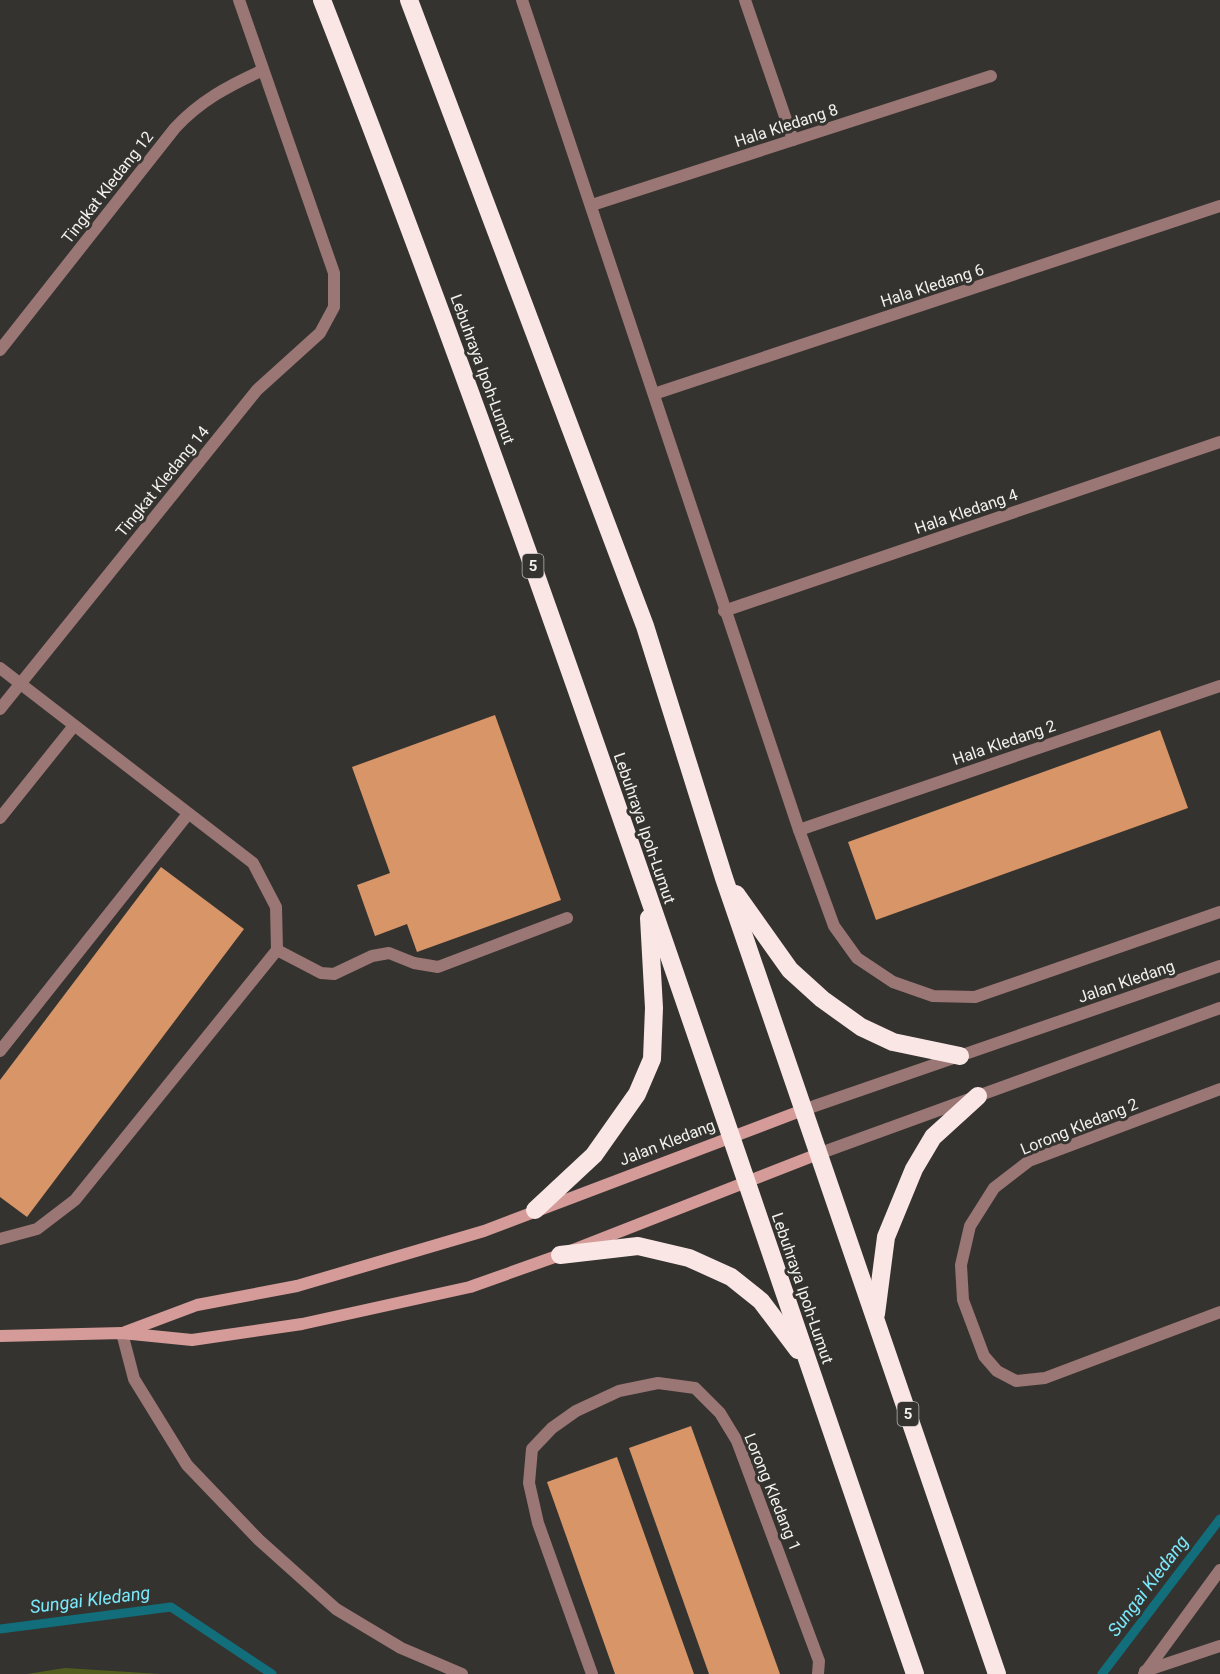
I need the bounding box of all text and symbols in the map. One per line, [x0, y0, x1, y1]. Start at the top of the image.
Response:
street label: Hala Kledang 8 [732, 100, 840, 151]
street label: Tingkat Kledang 12 [58, 127, 157, 247]
street label: Hala Kledang 6 [878, 260, 986, 311]
street label: Lebuhraya Ipoh-Lumut [447, 291, 519, 447]
street label: Tingkat Kledang 14 [112, 422, 213, 541]
street label: Hala Kledang 4 [912, 485, 1020, 538]
road number: 5 [522, 554, 544, 578]
street label: Hala Kledang 2 [950, 716, 1058, 769]
street label: Lebuhraya Ipoh-Lumut [610, 750, 679, 906]
street label: Jalan Kledang [1075, 956, 1177, 1007]
street label: Lorong Kledang 2 [1018, 1094, 1141, 1159]
street label: Jalan Kledang [617, 1116, 718, 1169]
street label: Lebuhraya Ipoh-Lumut [768, 1210, 837, 1366]
road number: 5 [898, 1402, 918, 1426]
street label: Lorong Kledang 1 [740, 1431, 805, 1554]
water label: Sungai Kledang [1103, 1531, 1192, 1640]
water label: Sungai Kledang [29, 1582, 151, 1617]

